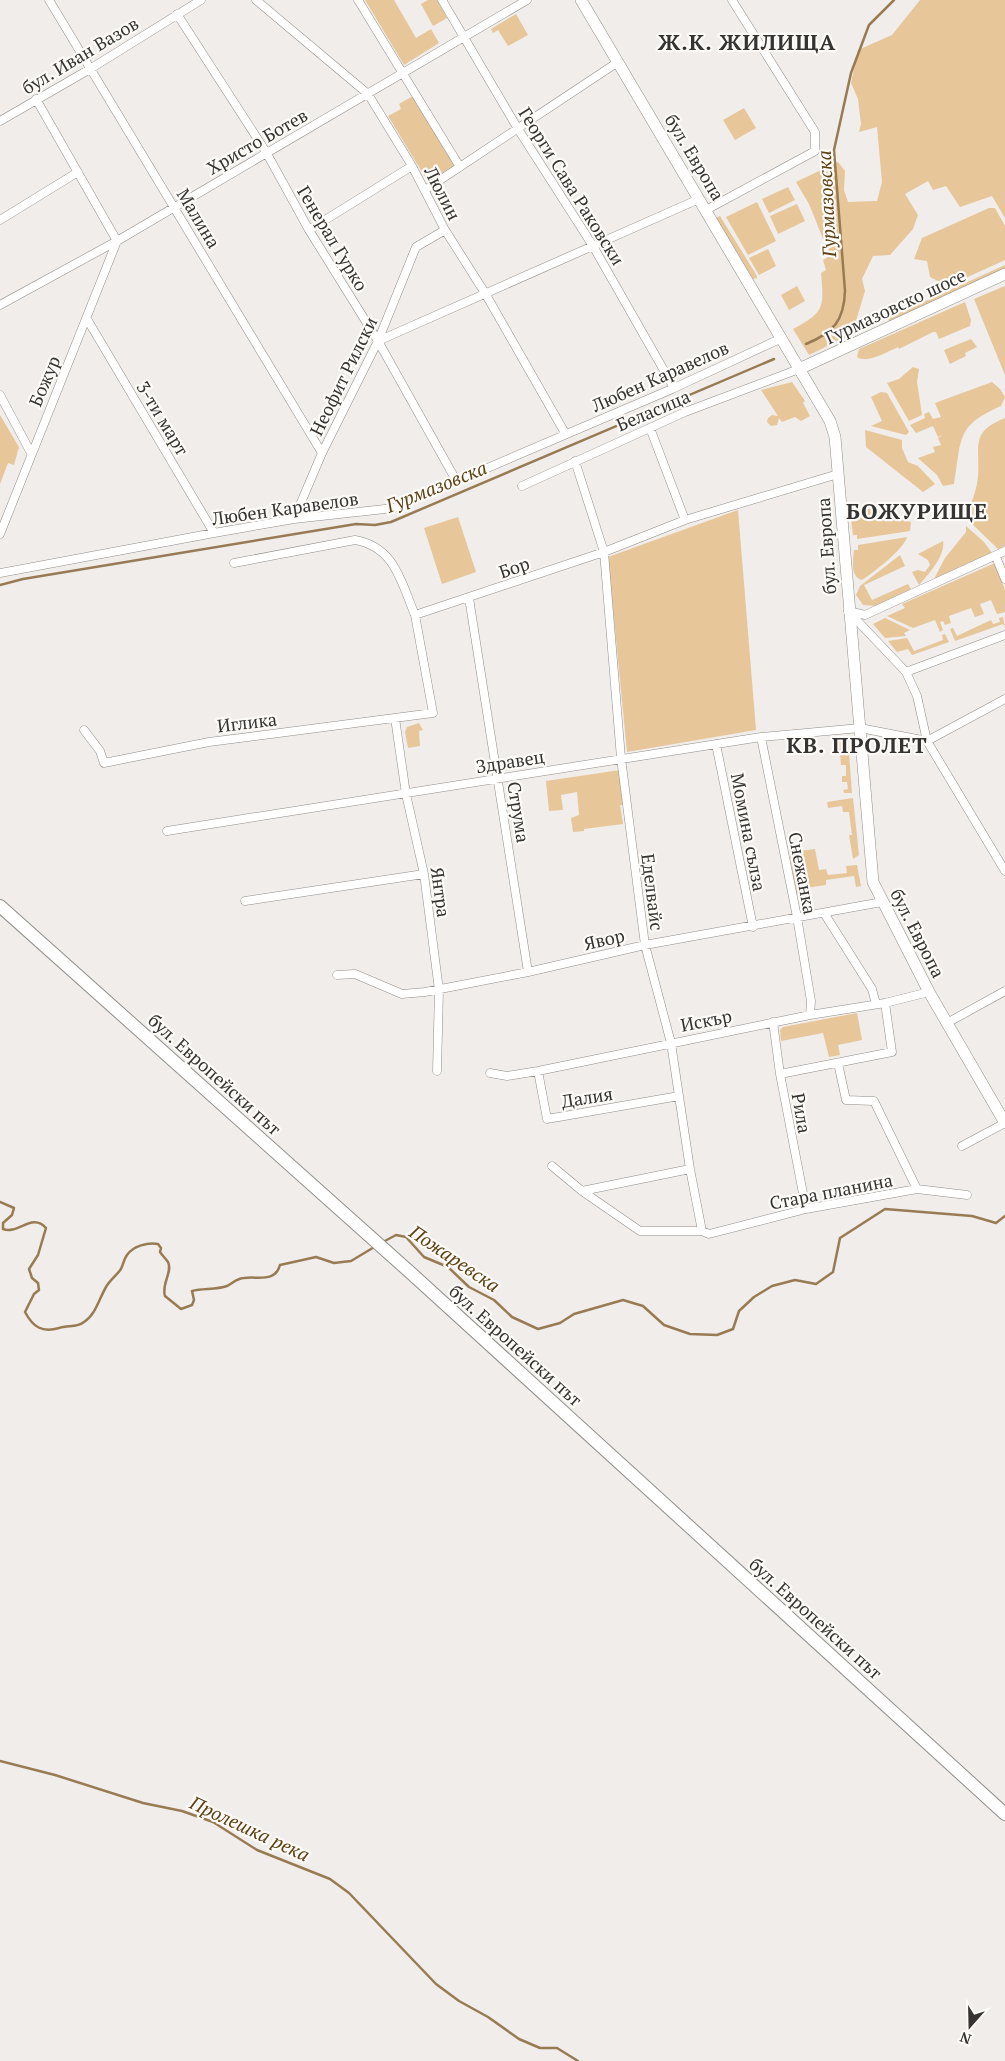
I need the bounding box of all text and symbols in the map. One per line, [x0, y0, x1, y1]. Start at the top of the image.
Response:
street label: бул. Иван Вазов [17, 11, 143, 99]
district label: Ж.К. ЖИЛИЩА [658, 27, 836, 56]
street label: Христо Ботев [202, 102, 312, 180]
street label: Георги Сава Раковски [514, 102, 630, 270]
street label: бул. Европа [660, 109, 730, 205]
water label: Гурмазовска [811, 150, 841, 259]
street label: Люлин [419, 161, 467, 224]
street label: Генерал Гурко [292, 181, 374, 295]
street label: Малина [172, 184, 226, 252]
street label: Гурмазовско шосе [821, 263, 969, 349]
street label: Неофит Рилски [304, 312, 382, 440]
street label: Любен Каравелов [587, 335, 732, 417]
street label: Божур [23, 352, 65, 410]
street label: 3-ти март [131, 376, 195, 460]
street label: Беласица [612, 384, 694, 436]
water label: Гурмазовска [381, 454, 490, 518]
street label: Любен Каравелов [209, 486, 360, 530]
district label: БОЖУРИЩЕ [846, 496, 988, 525]
street label: бул. Европа [811, 497, 841, 595]
street label: Бор [495, 551, 533, 583]
street label: Иглика [216, 706, 278, 738]
district label: КВ. ПРОЛЕТ [786, 730, 928, 759]
street label: Здравец [474, 744, 546, 778]
street label: Момина сълза [726, 771, 772, 893]
street label: Струма [502, 780, 536, 844]
street label: Снежанка [783, 830, 823, 916]
street label: Еделвайс [636, 852, 670, 932]
street label: Янтра [426, 865, 456, 919]
street label: бул. Европа [885, 884, 951, 982]
street label: Явор [581, 923, 627, 955]
street label: Искър [678, 1003, 734, 1037]
street label: бул. Европейски път [143, 1008, 287, 1140]
street label: Далия [560, 1081, 614, 1113]
street label: Рила [787, 1091, 817, 1135]
street label: Стара планина [767, 1167, 895, 1215]
water label: Пожаревска [404, 1218, 505, 1297]
street label: бул. Европейски път [444, 1279, 588, 1411]
street label: бул. Европейски път [744, 1552, 888, 1684]
water label: Пролешка река [185, 1789, 314, 1867]
north arrow [945, 2001, 995, 2051]
text: N [957, 2028, 974, 2049]

